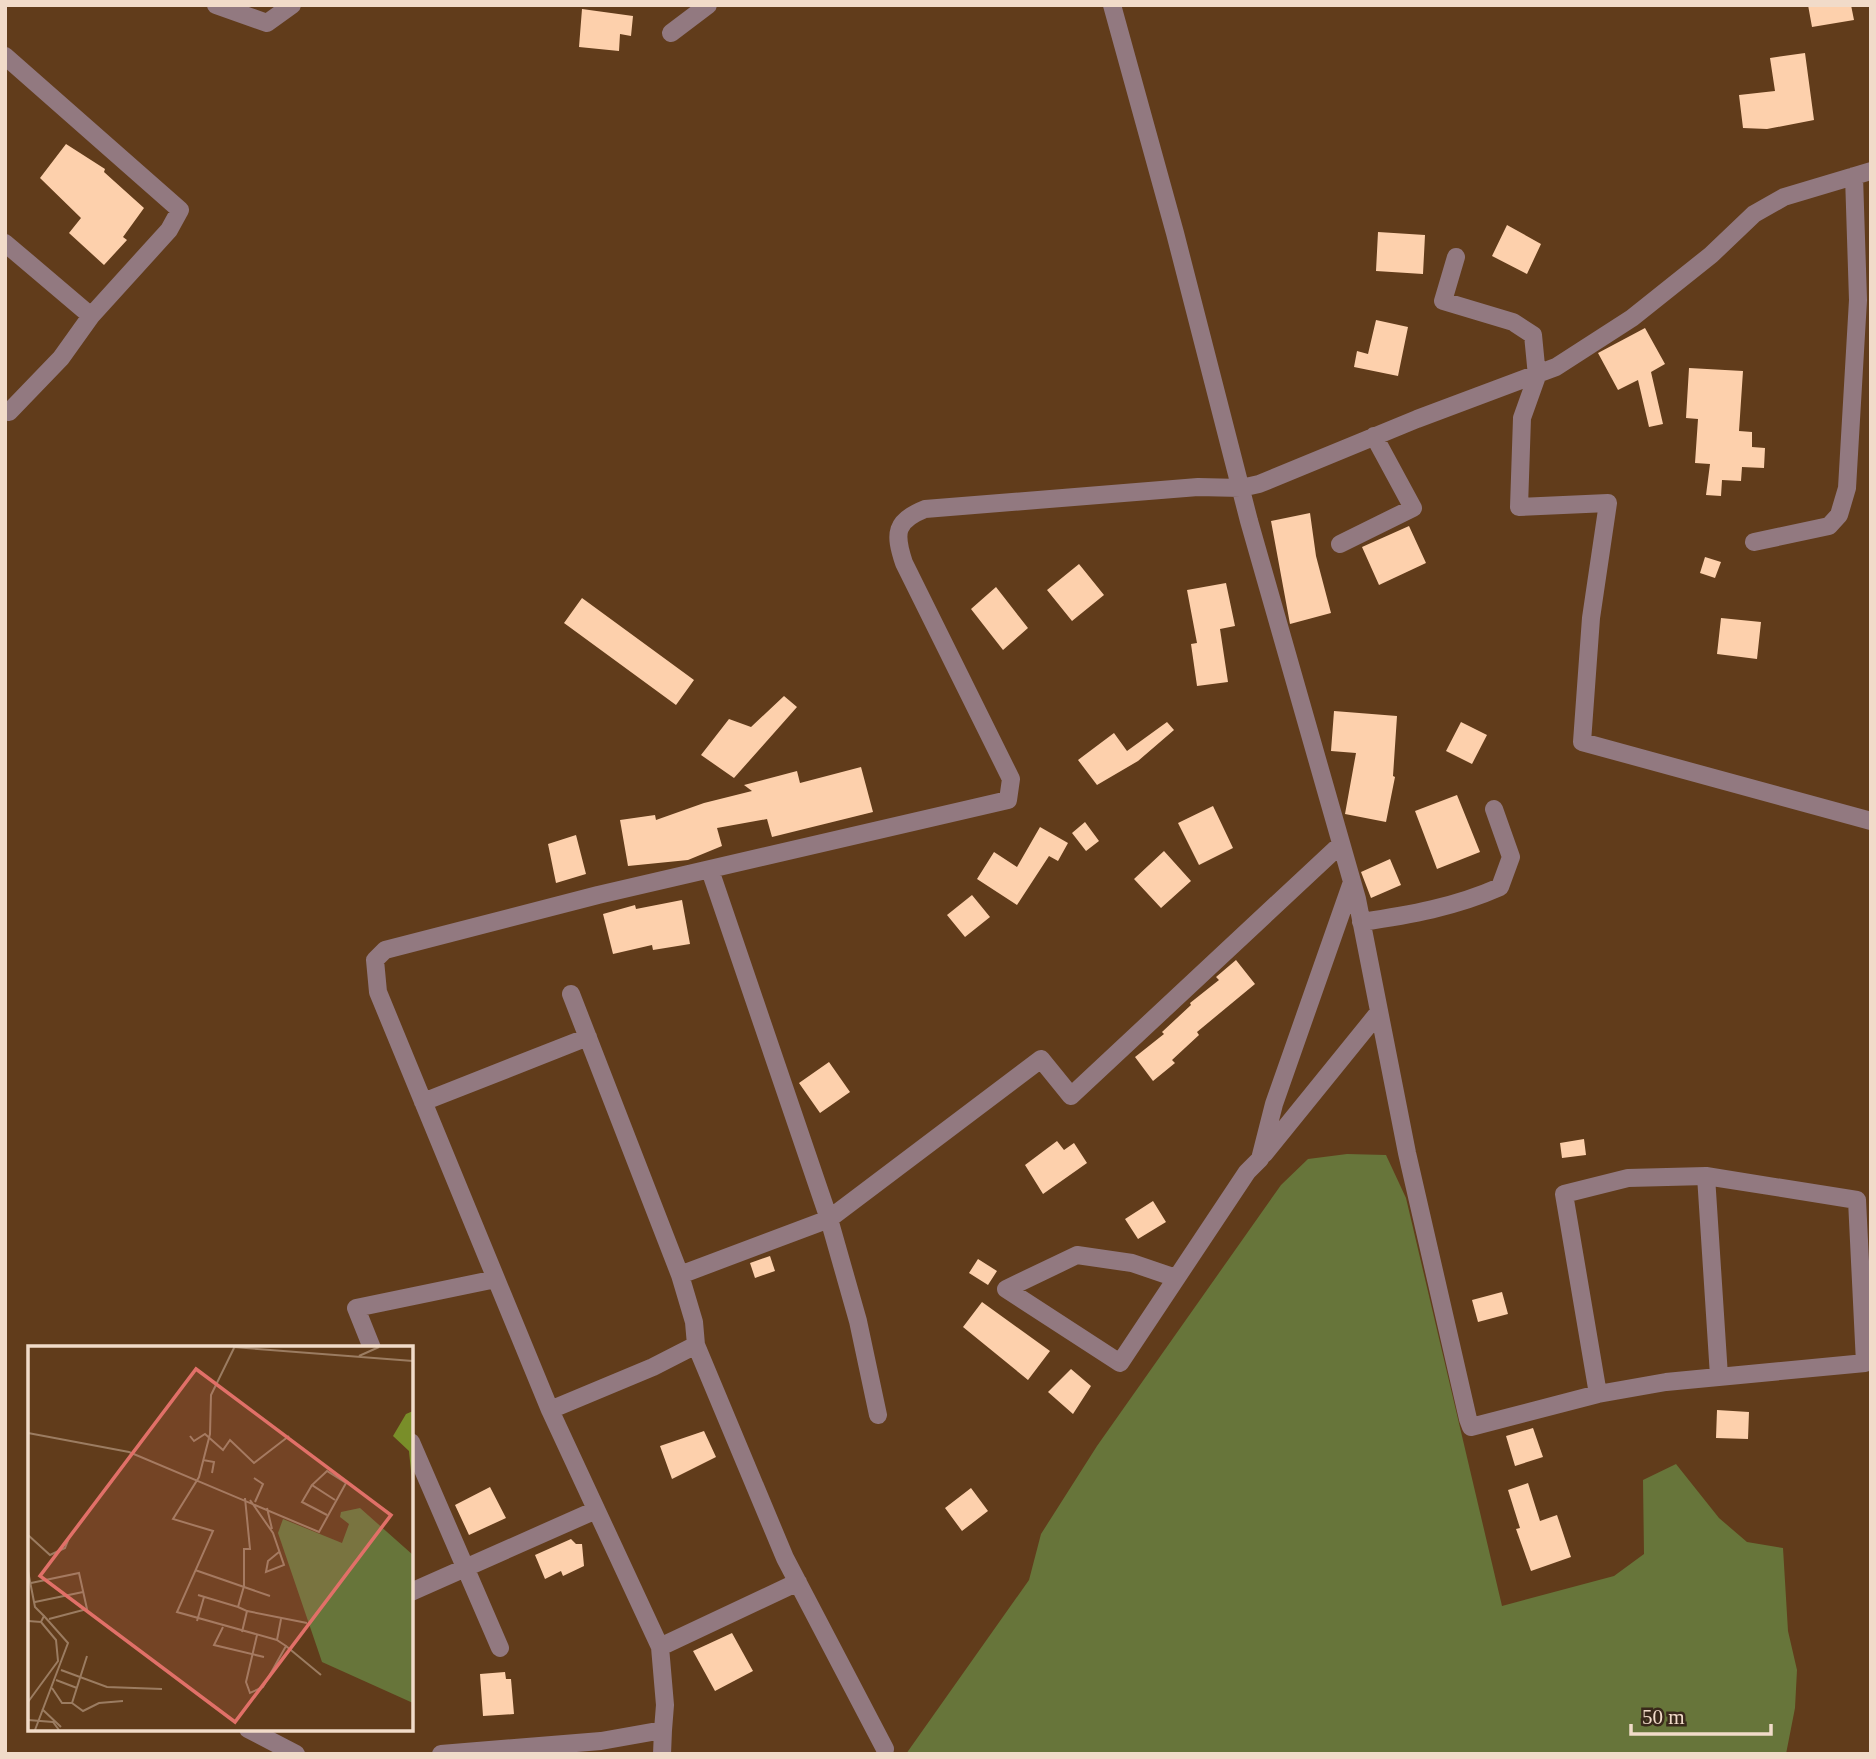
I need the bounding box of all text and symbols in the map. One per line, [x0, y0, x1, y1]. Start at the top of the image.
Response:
inset map [28, 1346, 413, 1731]
scale bar [1631, 1692, 1771, 1736]
text: 50 m [1642, 1705, 1685, 1729]

